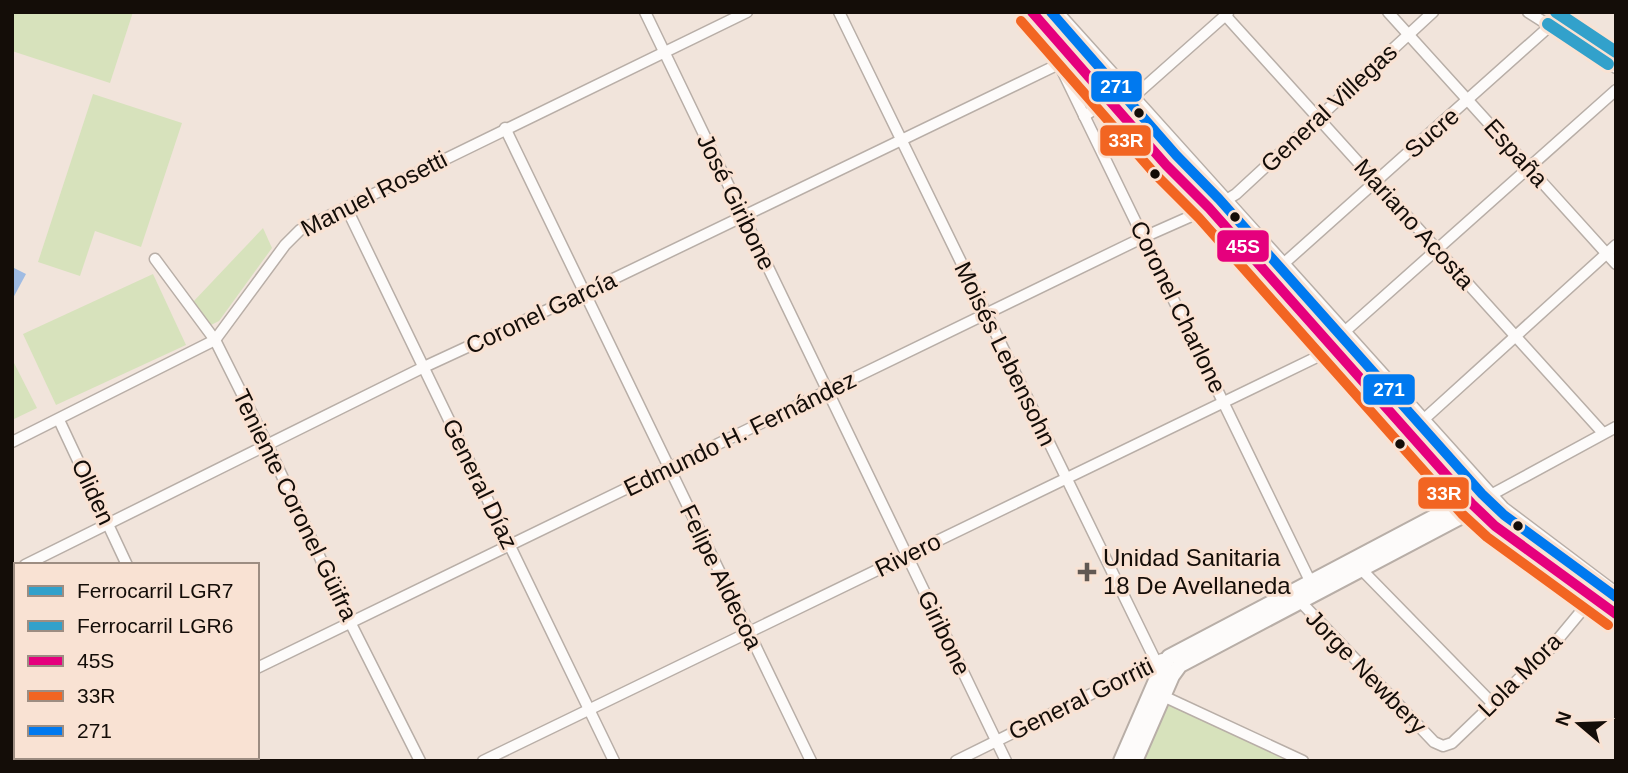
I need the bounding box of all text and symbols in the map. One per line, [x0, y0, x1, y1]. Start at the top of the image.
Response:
street label: General Villegas [1255, 38, 1402, 177]
line badge: 271 [1090, 70, 1143, 103]
text: 271 [1100, 76, 1132, 97]
street label: Sucre [1399, 102, 1464, 163]
unlabelled marker [1132, 106, 1146, 120]
street label: España [1479, 113, 1554, 192]
line badge: 33R [1099, 124, 1152, 157]
street label: José Giribone [692, 129, 781, 274]
text: 33R [1109, 130, 1144, 151]
street label: Manuel Rosetti [296, 145, 451, 242]
street label: Mariano Acosta [1349, 153, 1480, 295]
unlabelled marker [1148, 167, 1162, 181]
unlabelled marker [1228, 210, 1242, 224]
street label: Coronel Charlone [1125, 216, 1232, 397]
line badge: 45S [1216, 229, 1270, 263]
text: 45S [1226, 236, 1260, 257]
street label: Moisés Lebensohn [949, 257, 1062, 450]
street label: Coronel García [461, 266, 621, 359]
street label: Edmundo H. Fernández [619, 366, 860, 502]
line badge: 271 [1362, 373, 1416, 406]
text: 271 [1373, 379, 1405, 400]
street label: Teniente Coronel Güifra [228, 385, 363, 625]
street label: General Díaz [437, 414, 524, 553]
unlabelled marker [1393, 437, 1407, 451]
street label: Oliden [67, 455, 120, 529]
line badge: 33R [1417, 476, 1470, 510]
text: 33R [1427, 483, 1462, 504]
street label: Felipe Aldecoa [675, 500, 768, 654]
unlabelled marker [1511, 519, 1525, 533]
street label: Rivero [871, 527, 945, 582]
place label: Unidad Sanitaria 18 De Avellaneda [1103, 544, 1291, 599]
marker: Unidad Sanitaria 18 De Avellaneda [1077, 562, 1097, 582]
legend [14, 563, 259, 759]
text: Ferrocarril LGR7 [77, 579, 233, 602]
street label: Giribone [912, 586, 976, 679]
street label: Jorge Newbery [1301, 604, 1432, 739]
text: Ferrocarril LGR6 [77, 614, 233, 637]
street label: Lola Mora [1472, 627, 1567, 722]
text: 45S [77, 649, 114, 672]
street label: General Gorriti [1004, 652, 1157, 745]
text: 33R [77, 684, 116, 707]
north arrow [1544, 689, 1614, 759]
text: N [1551, 709, 1576, 729]
text: 271 [77, 719, 112, 742]

